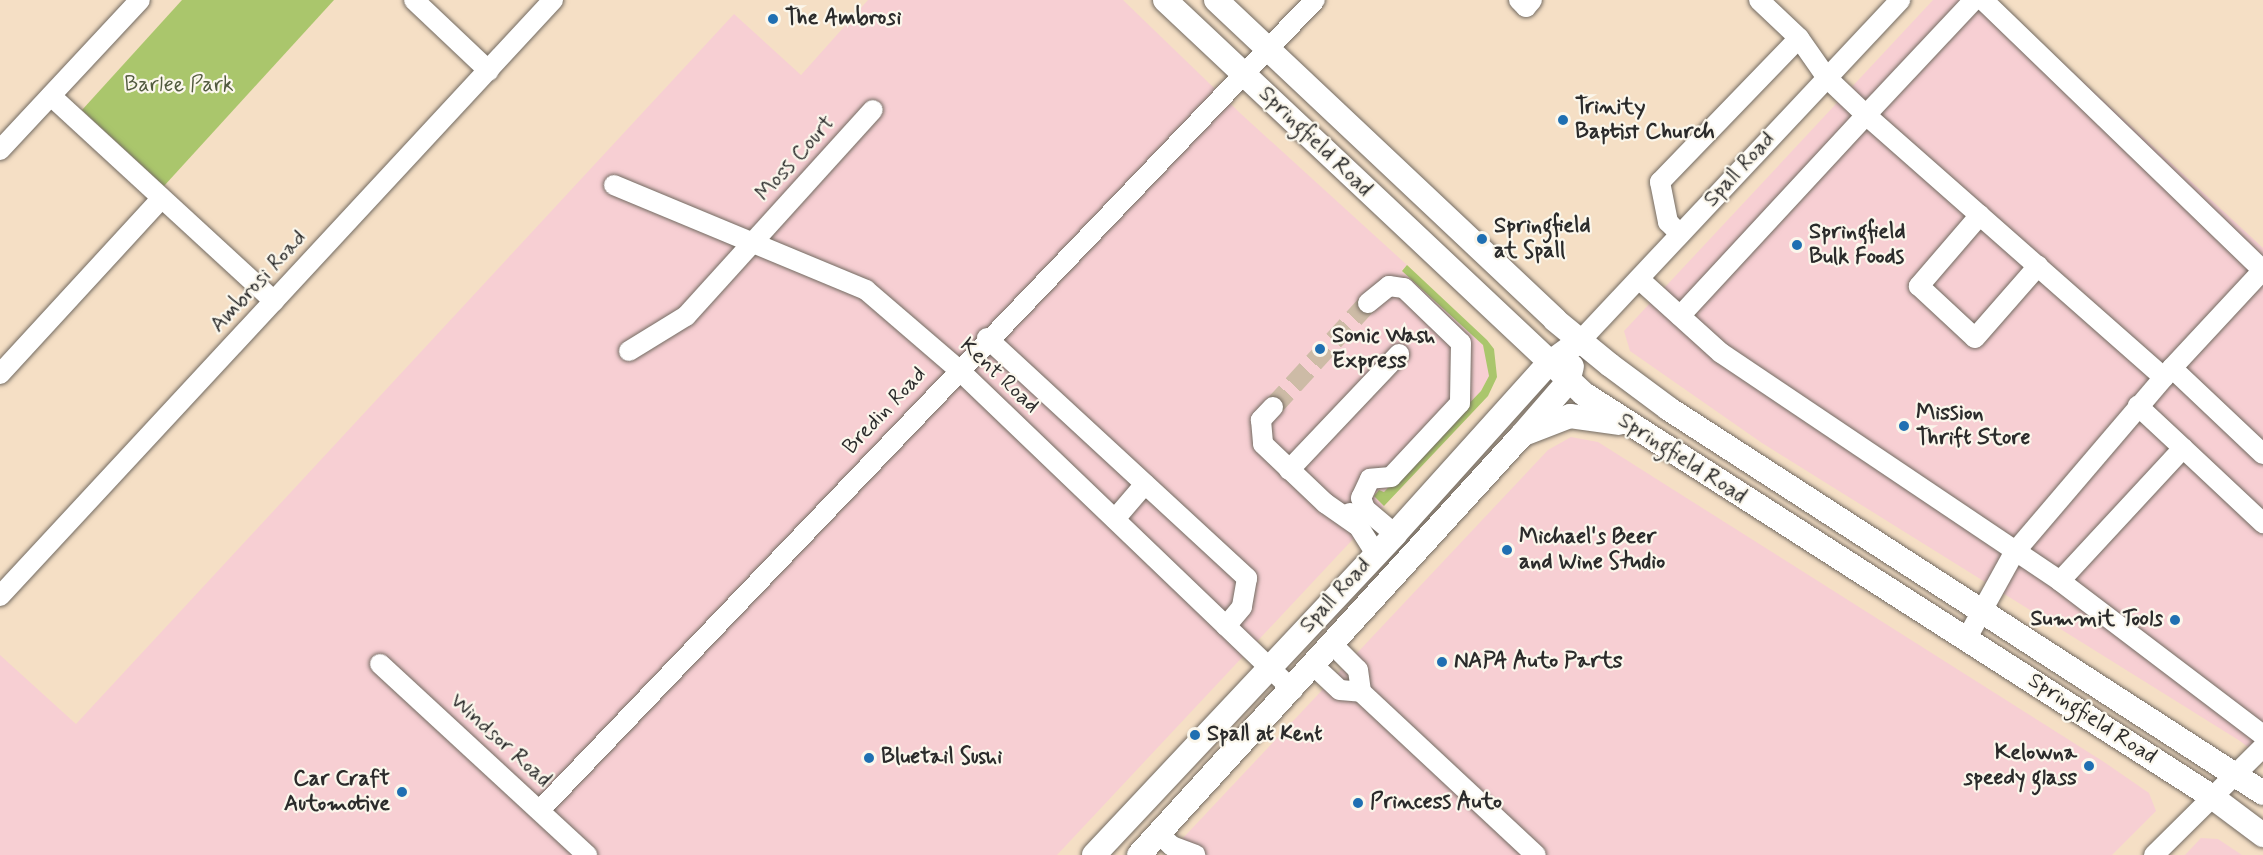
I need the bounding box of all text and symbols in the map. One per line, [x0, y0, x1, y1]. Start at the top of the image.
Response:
place label: The Ambrosi [785, 6, 902, 32]
marker: The Ambrosi [766, 12, 780, 26]
park label: Barlee Park [124, 73, 234, 99]
street label: Springfield Road [1253, 82, 1377, 202]
place label: Trinity Baptist Church [1575, 94, 1715, 146]
street label: Moss Court [751, 111, 841, 207]
marker: Trinity Baptist Church [1556, 113, 1570, 127]
street label: Spall Road [1699, 127, 1781, 213]
place label: Springfield at Spall [1494, 213, 1591, 264]
place label: Springfield Bulk Foods [1809, 219, 1906, 270]
street label: Ambrosi Road [206, 226, 312, 338]
marker: Springfield at Spall [1475, 232, 1489, 246]
marker: Springfield Bulk Foods [1790, 238, 1804, 252]
place label: Sonic Wash Express [1332, 323, 1435, 374]
street label: Kent Road [954, 333, 1044, 419]
marker: Sonic Wash Express [1313, 342, 1327, 356]
street label: Bredin Road [838, 362, 932, 460]
place label: Mission Thrift Store [1916, 400, 2027, 452]
street label: Springfield Road [1613, 408, 1751, 510]
marker: Mission Thrift Store [1897, 419, 1911, 433]
place label: Michael's Beer and Wine Studio [1519, 524, 1669, 576]
marker: Michael's Beer and Wine Studio [1500, 543, 1514, 557]
street label: Spall Road [1295, 553, 1377, 639]
place label: Summit Tools [2030, 607, 2163, 633]
marker: Summit Tools [2168, 613, 2182, 627]
place label: NAPA Auto Parts [1454, 649, 1614, 675]
marker: NAPA Auto Parts [1435, 655, 1449, 669]
street label: Springfield Road [2023, 668, 2161, 770]
street label: Windsor Road [444, 689, 556, 793]
place label: Spall at Kent [1207, 722, 1334, 748]
marker: Spall at Kent [1188, 728, 1202, 742]
place label: Kelowna speedy glass [1965, 740, 2077, 792]
place label: Bluetail Sushi [881, 745, 1005, 771]
marker: Bluetail Sushi [862, 751, 876, 765]
marker: Kelowna speedy glass [2082, 759, 2096, 773]
place label: Car Craft Automotive [284, 766, 390, 818]
marker: Car Craft Automotive [395, 785, 409, 799]
place label: Princess Auto [1370, 790, 1499, 816]
marker: Princess Auto [1351, 796, 1365, 810]

